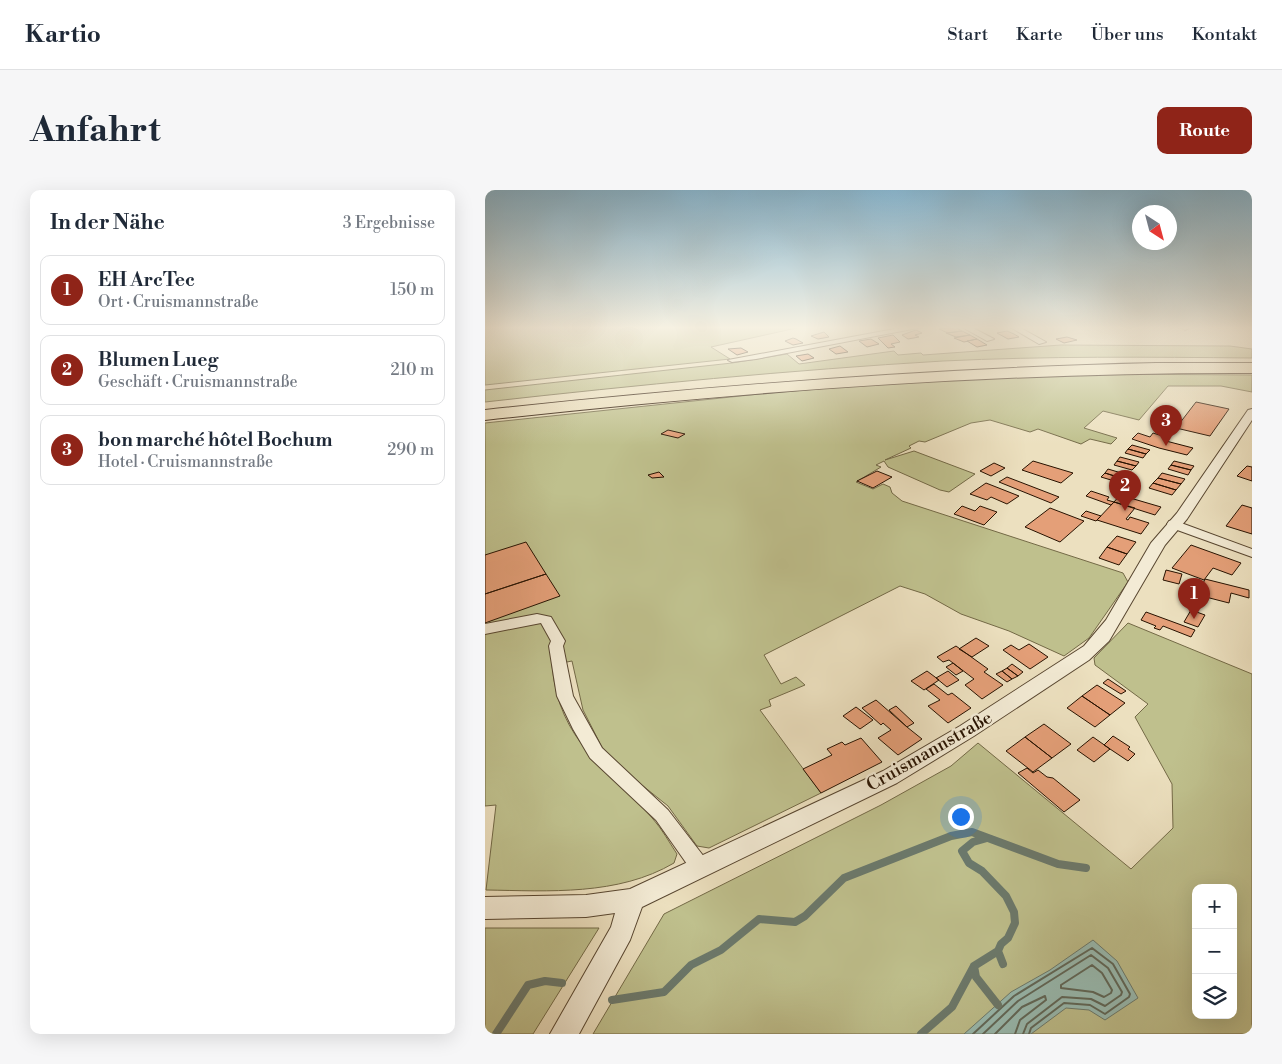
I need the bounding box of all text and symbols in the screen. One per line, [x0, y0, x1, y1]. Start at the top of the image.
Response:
text: Kartio [25, 20, 101, 50]
text: Start [947, 23, 988, 46]
text: Karte [1016, 23, 1063, 46]
text: Über uns [1091, 23, 1164, 46]
text: Kontakt [1192, 23, 1257, 46]
button: Route [1157, 107, 1252, 154]
text: Anfahrt [30, 109, 161, 152]
north arrow [1132, 205, 1177, 250]
text: In der Nähe [50, 210, 165, 236]
text: 3 Ergebnisse [343, 213, 435, 233]
text: EH ArcTec [98, 268, 195, 292]
text: 1 [63, 280, 71, 300]
text: 150 m [390, 280, 434, 300]
text: Ort · Cruismannstraße [98, 292, 259, 312]
text: Blumen Lueg [98, 348, 218, 372]
text: 2 [62, 360, 72, 380]
text: 210 m [390, 360, 434, 380]
text: Geschäft · Cruismannstraße [98, 372, 298, 392]
pin: 3 [1150, 405, 1182, 446]
text: bon marché hôtel Bochum [98, 428, 333, 452]
text: 3 [62, 440, 72, 460]
text: 290 m [387, 440, 434, 460]
text: Hotel · Cruismannstraße [98, 452, 273, 472]
pin: 2 [1109, 470, 1141, 511]
pin: 1 [1178, 578, 1210, 619]
street label: Cruismannstraße [862, 706, 996, 797]
your location [948, 804, 974, 830]
map controls [1192, 884, 1237, 1019]
button: + [1192, 884, 1237, 929]
button: − [1192, 929, 1237, 974]
button: layers [1192, 974, 1237, 1019]

